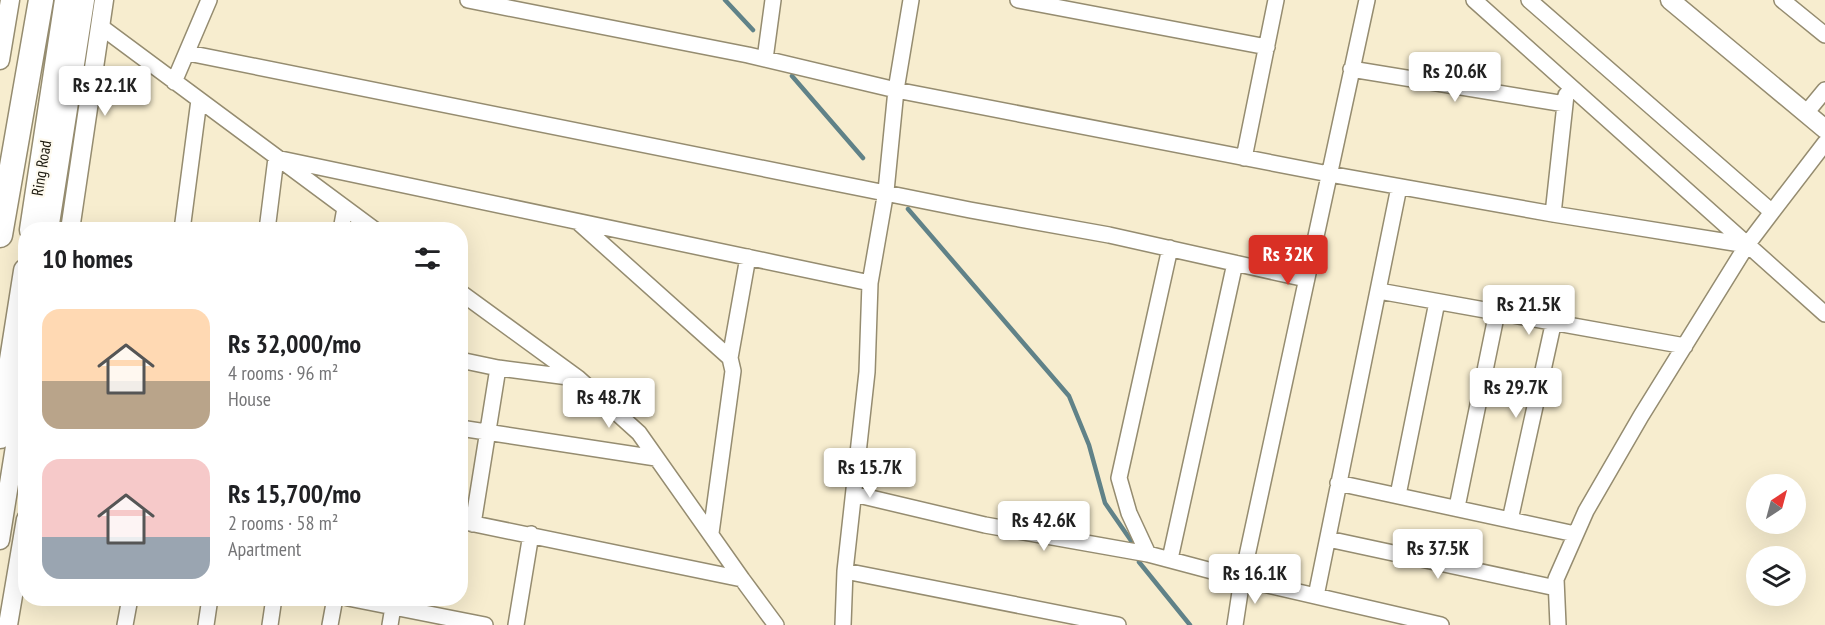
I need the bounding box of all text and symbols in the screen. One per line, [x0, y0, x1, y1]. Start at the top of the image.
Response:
pin: Rs 20.6K [1393, 52, 1517, 103]
text: Rs 20.6K [1423, 58, 1487, 84]
pin: Rs 22.1K [43, 66, 167, 117]
text: Rs 22.1K [73, 72, 137, 98]
street label: Ring Road [27, 139, 55, 197]
pin: Rs 32K [1239, 235, 1337, 286]
text: Rs 32K [1263, 241, 1313, 267]
text: 10 homes [42, 242, 133, 275]
icon: filters [411, 242, 444, 275]
pin: Rs 21.5K [1467, 285, 1591, 336]
text: Rs 21.5K [1497, 291, 1561, 317]
text: Rs 32,000/mo [228, 327, 361, 360]
icon: home [90, 333, 162, 405]
text: 4 rooms · 96 m² [228, 360, 338, 386]
pin: Rs 29.7K [1454, 368, 1578, 419]
text: Rs 29.7K [1484, 374, 1548, 400]
pin: Rs 48.7K [547, 378, 671, 429]
text: Rs 48.7K [577, 384, 641, 410]
text: House [228, 386, 271, 412]
pin: Rs 15.7K [808, 448, 932, 499]
text: Rs 15.7K [838, 454, 902, 480]
north arrow [1746, 474, 1806, 534]
map controls [1746, 474, 1806, 606]
text: Rs 15,700/mo [228, 477, 361, 510]
icon: home [90, 483, 162, 555]
pin: Rs 42.6K [982, 501, 1106, 552]
text: Rs 42.6K [1012, 507, 1076, 533]
text: 2 rooms · 58 m² [228, 510, 338, 536]
pin: Rs 37.5K [1376, 529, 1500, 580]
text: Rs 37.5K [1407, 535, 1469, 561]
text: Apartment [228, 536, 301, 562]
button: layers [1746, 546, 1806, 606]
pin: Rs 16.1K [1193, 554, 1317, 605]
text: Rs 16.1K [1223, 560, 1287, 586]

